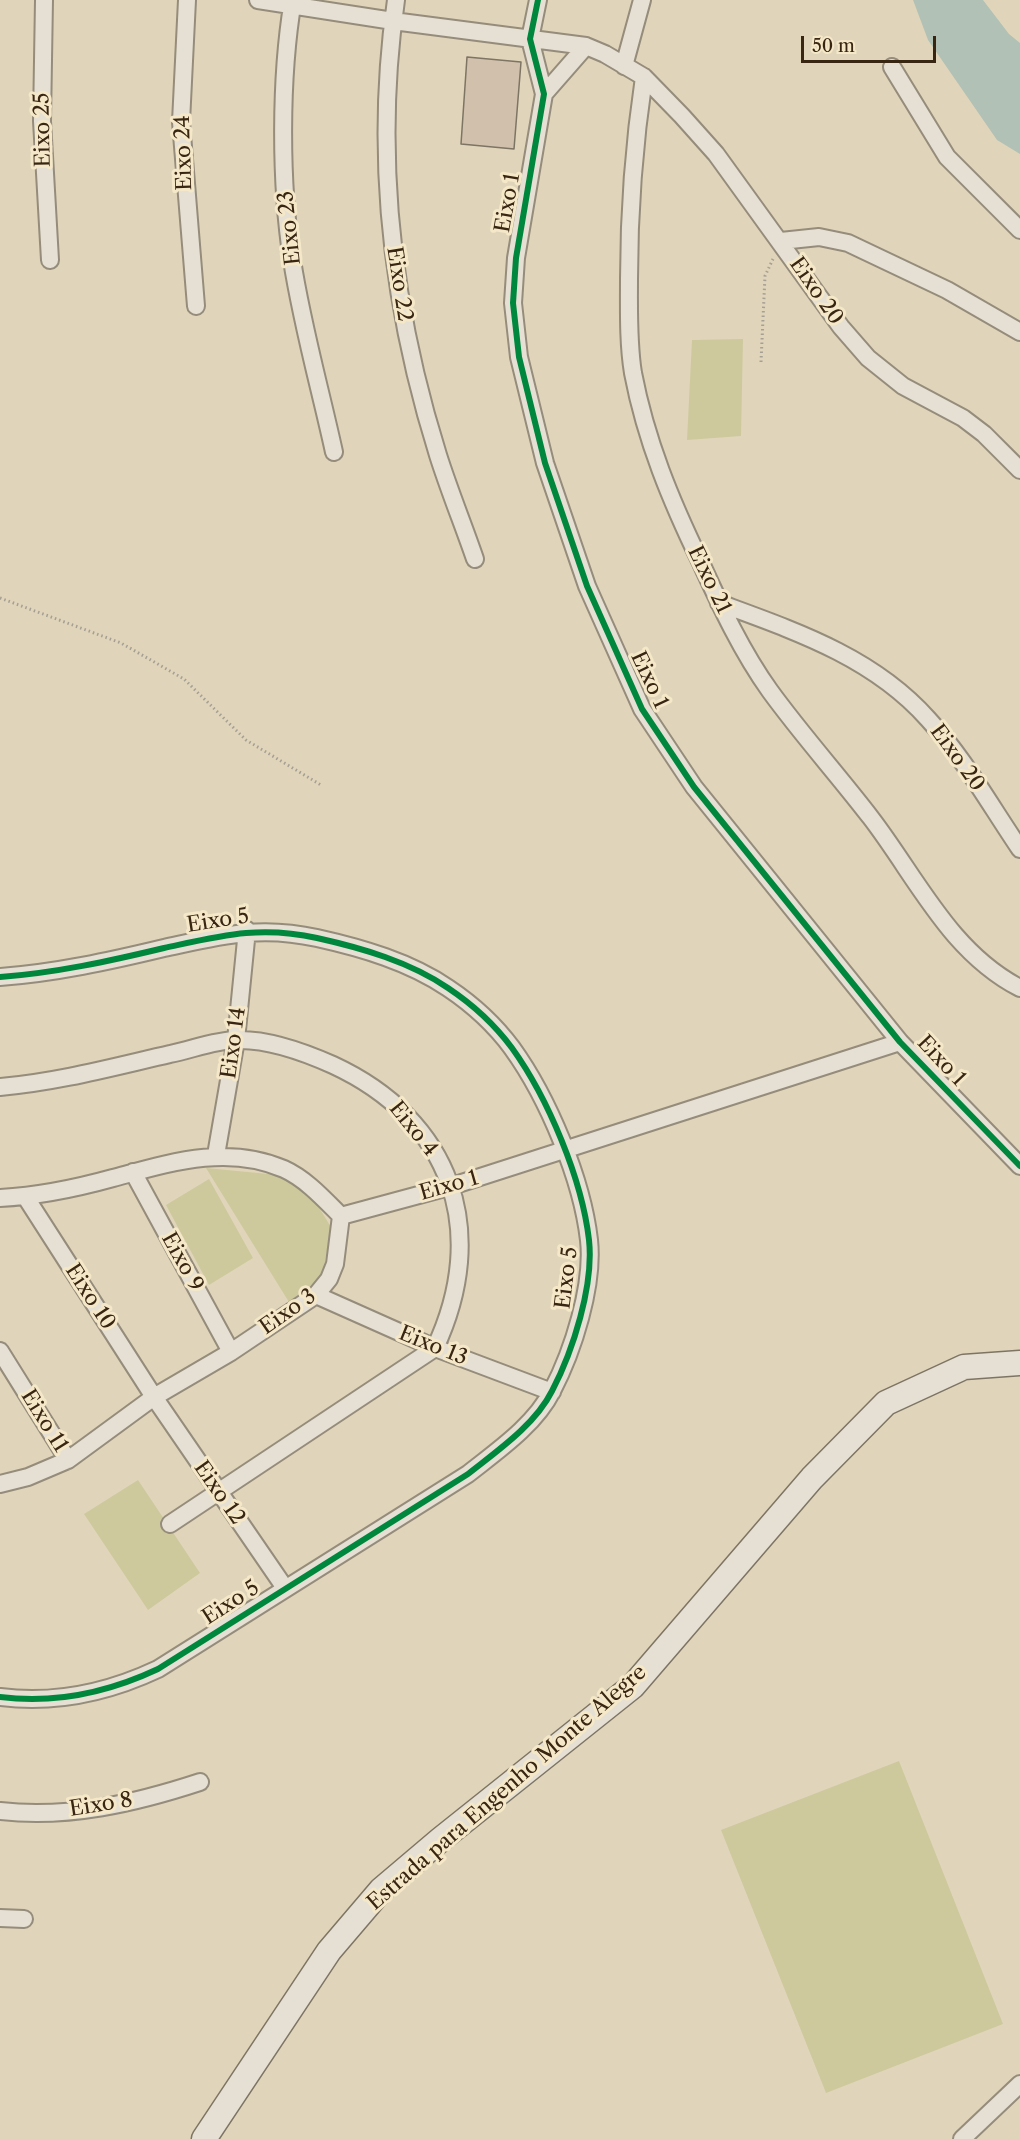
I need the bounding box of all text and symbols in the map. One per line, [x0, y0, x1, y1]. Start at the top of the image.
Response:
scale bar [804, 24, 939, 62]
text: 50 m [812, 35, 855, 57]
street label: Eixo 25 [30, 93, 56, 167]
street label: Eixo 24 [170, 115, 198, 191]
street label: Eixo 1 [490, 171, 526, 235]
street label: Eixo 23 [274, 190, 306, 266]
street label: Eixo 22 [381, 245, 417, 323]
street label: Eixo 20 [784, 252, 848, 330]
street label: Eixo 21 [682, 542, 736, 618]
street label: Eixo 1 [625, 648, 673, 712]
street label: Eixo 20 [924, 720, 990, 796]
street label: Eixo 5 [185, 904, 251, 938]
street label: Eixo 14 [217, 1006, 251, 1080]
street label: Eixo 1 [911, 1030, 971, 1092]
street label: Eixo 4 [383, 1097, 443, 1161]
street label: Eixo 1 [417, 1166, 481, 1206]
street label: Eixo 9 [156, 1228, 208, 1296]
street label: Eixo 5 [551, 1245, 583, 1311]
street label: Eixo 10 [59, 1259, 121, 1335]
street label: Eixo 3 [255, 1284, 321, 1340]
street label: Eixo 13 [395, 1321, 471, 1371]
street label: Eixo 11 [15, 1385, 73, 1457]
street label: Eixo 12 [188, 1456, 250, 1530]
street label: Eixo 5 [198, 1575, 264, 1631]
street label: Estrada para Engenho Monte Alegre [362, 1660, 652, 1916]
street label: Eixo 8 [68, 1788, 134, 1822]

